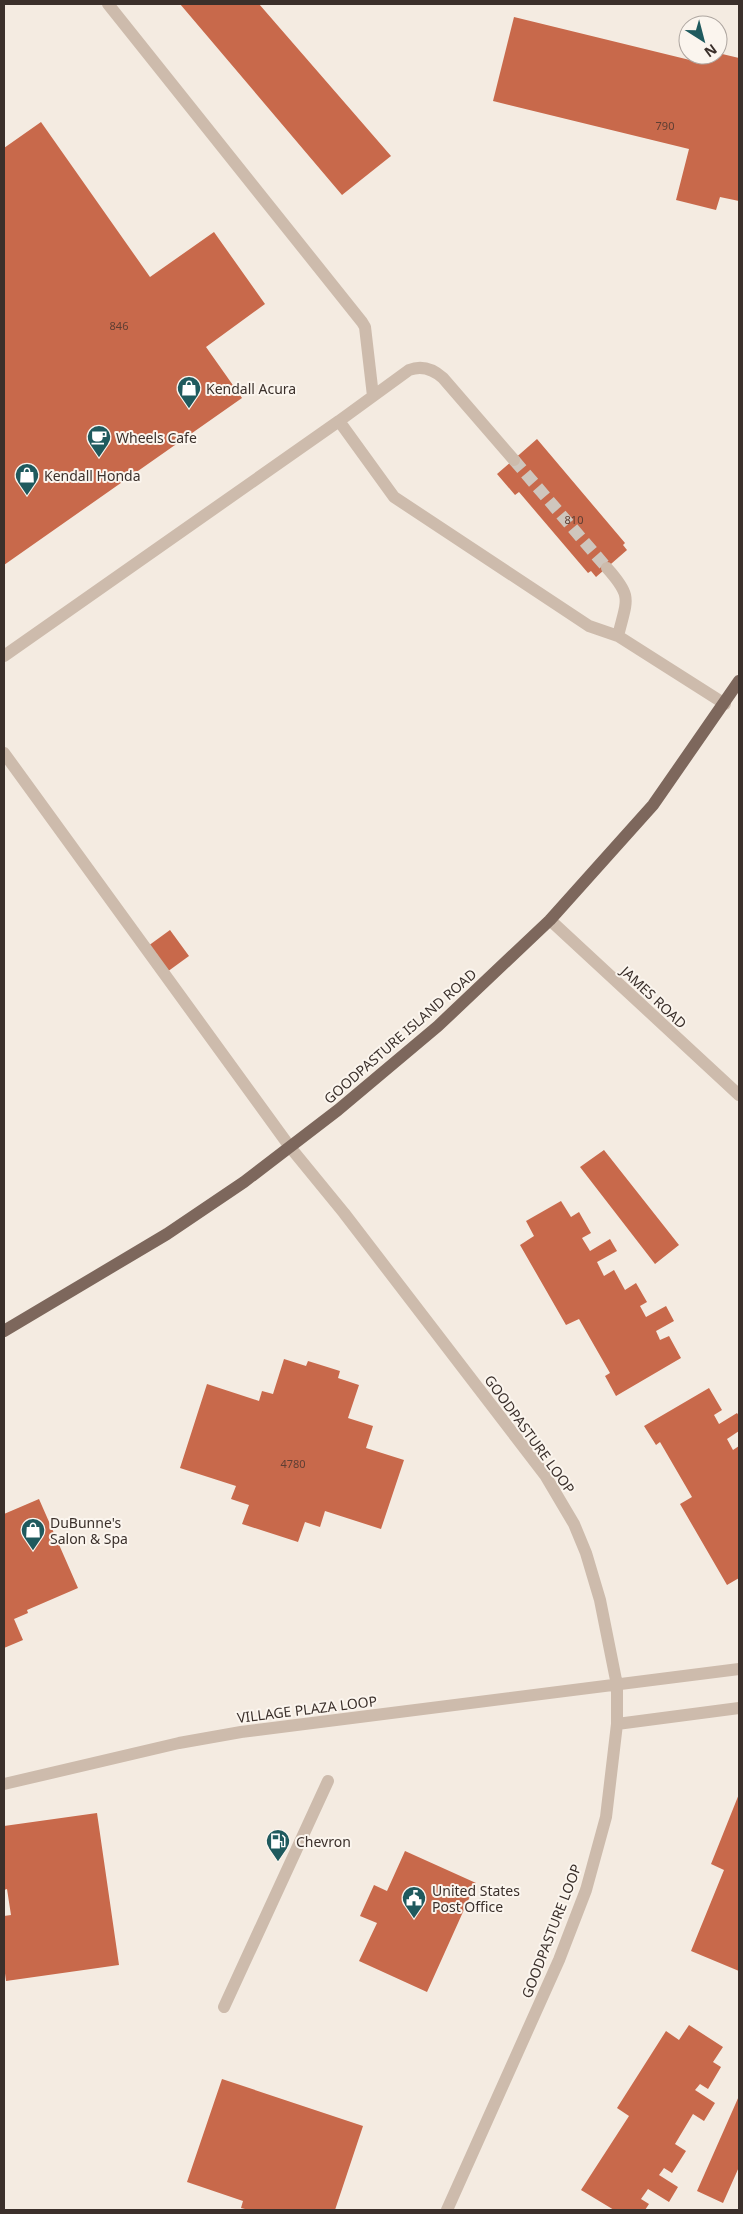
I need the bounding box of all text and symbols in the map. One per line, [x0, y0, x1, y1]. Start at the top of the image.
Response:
north arrow [678, 15, 728, 65]
text: N [701, 40, 721, 62]
house number: 790 [656, 118, 674, 133]
house number: 846 [110, 318, 128, 333]
shop icon: Kendall Acura [176, 375, 202, 409]
place label: Kendall Acura [206, 379, 296, 398]
cafe icon: Wheels Cafe [86, 424, 112, 458]
place label: Wheels Cafe [116, 428, 197, 447]
shop icon: Kendall Honda [14, 462, 40, 496]
place label: Kendall Honda [44, 466, 141, 485]
house number: 810 [565, 512, 583, 527]
street label: JAMES ROAD [616, 960, 691, 1032]
street label: GOODPASTURE ISLAND ROAD [320, 964, 480, 1108]
street label: GOODPASTURE LOOP [481, 1371, 579, 1497]
house number: 4780 [280, 1456, 306, 1471]
place label: DuBunne's Salon & Spa [50, 1513, 128, 1548]
shop icon: DuBunne's Salon & Spa [20, 1517, 46, 1551]
street label: VILLAGE PLAZA LOOP [236, 1691, 378, 1727]
fuel station icon: Chevron [265, 1828, 291, 1862]
place label: Chevron [296, 1832, 351, 1851]
street label: GOODPASTURE LOOP [517, 1861, 585, 2001]
place label: United States Post Office [432, 1881, 520, 1916]
public building icon: United States Post Office [401, 1885, 427, 1919]

